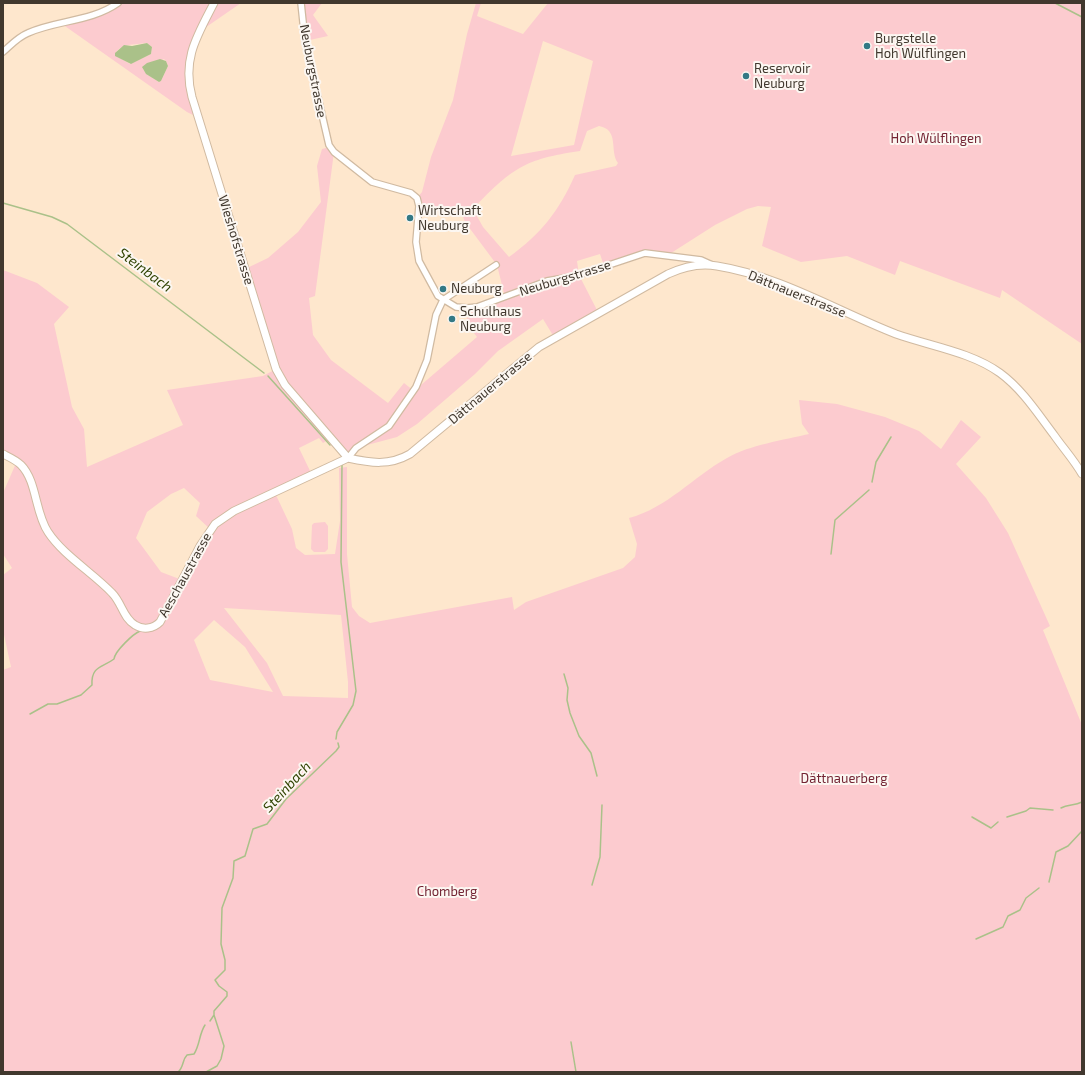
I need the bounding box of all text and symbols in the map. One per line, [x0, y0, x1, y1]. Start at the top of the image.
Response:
street label: Neuburgstrasse [296, 23, 330, 119]
place label: Burgstelle Hoh Wülflingen [875, 31, 966, 62]
marker: Burgstelle Hoh Wülflingen [862, 41, 872, 51]
place label: Reservoir Neuburg [754, 61, 810, 92]
marker: Reservoir Neuburg [741, 71, 751, 81]
park label: Hoh Wülflingen [890, 131, 982, 147]
street label: Wieshofstrasse [215, 193, 257, 287]
place label: Wirtschaft Neuburg [418, 203, 481, 234]
marker: Wirtschaft Neuburg [405, 213, 415, 223]
water label: Steinbach [115, 244, 175, 296]
street label: Neuburgstrasse [517, 257, 613, 299]
street label: Dättnauerstrasse [746, 267, 848, 321]
place label: Neuburg [451, 281, 502, 297]
marker: Neuburg [438, 284, 448, 294]
place label: Schulhaus Neuburg [460, 304, 521, 335]
marker: Schulhaus Neuburg [447, 314, 457, 324]
street label: Dättnauerstrasse [445, 349, 535, 427]
street label: Aeschaustrasse [155, 530, 215, 620]
water label: Steinbach [259, 758, 315, 816]
park label: Dättnauerberg [801, 771, 887, 787]
park label: Chomberg [417, 884, 477, 900]

